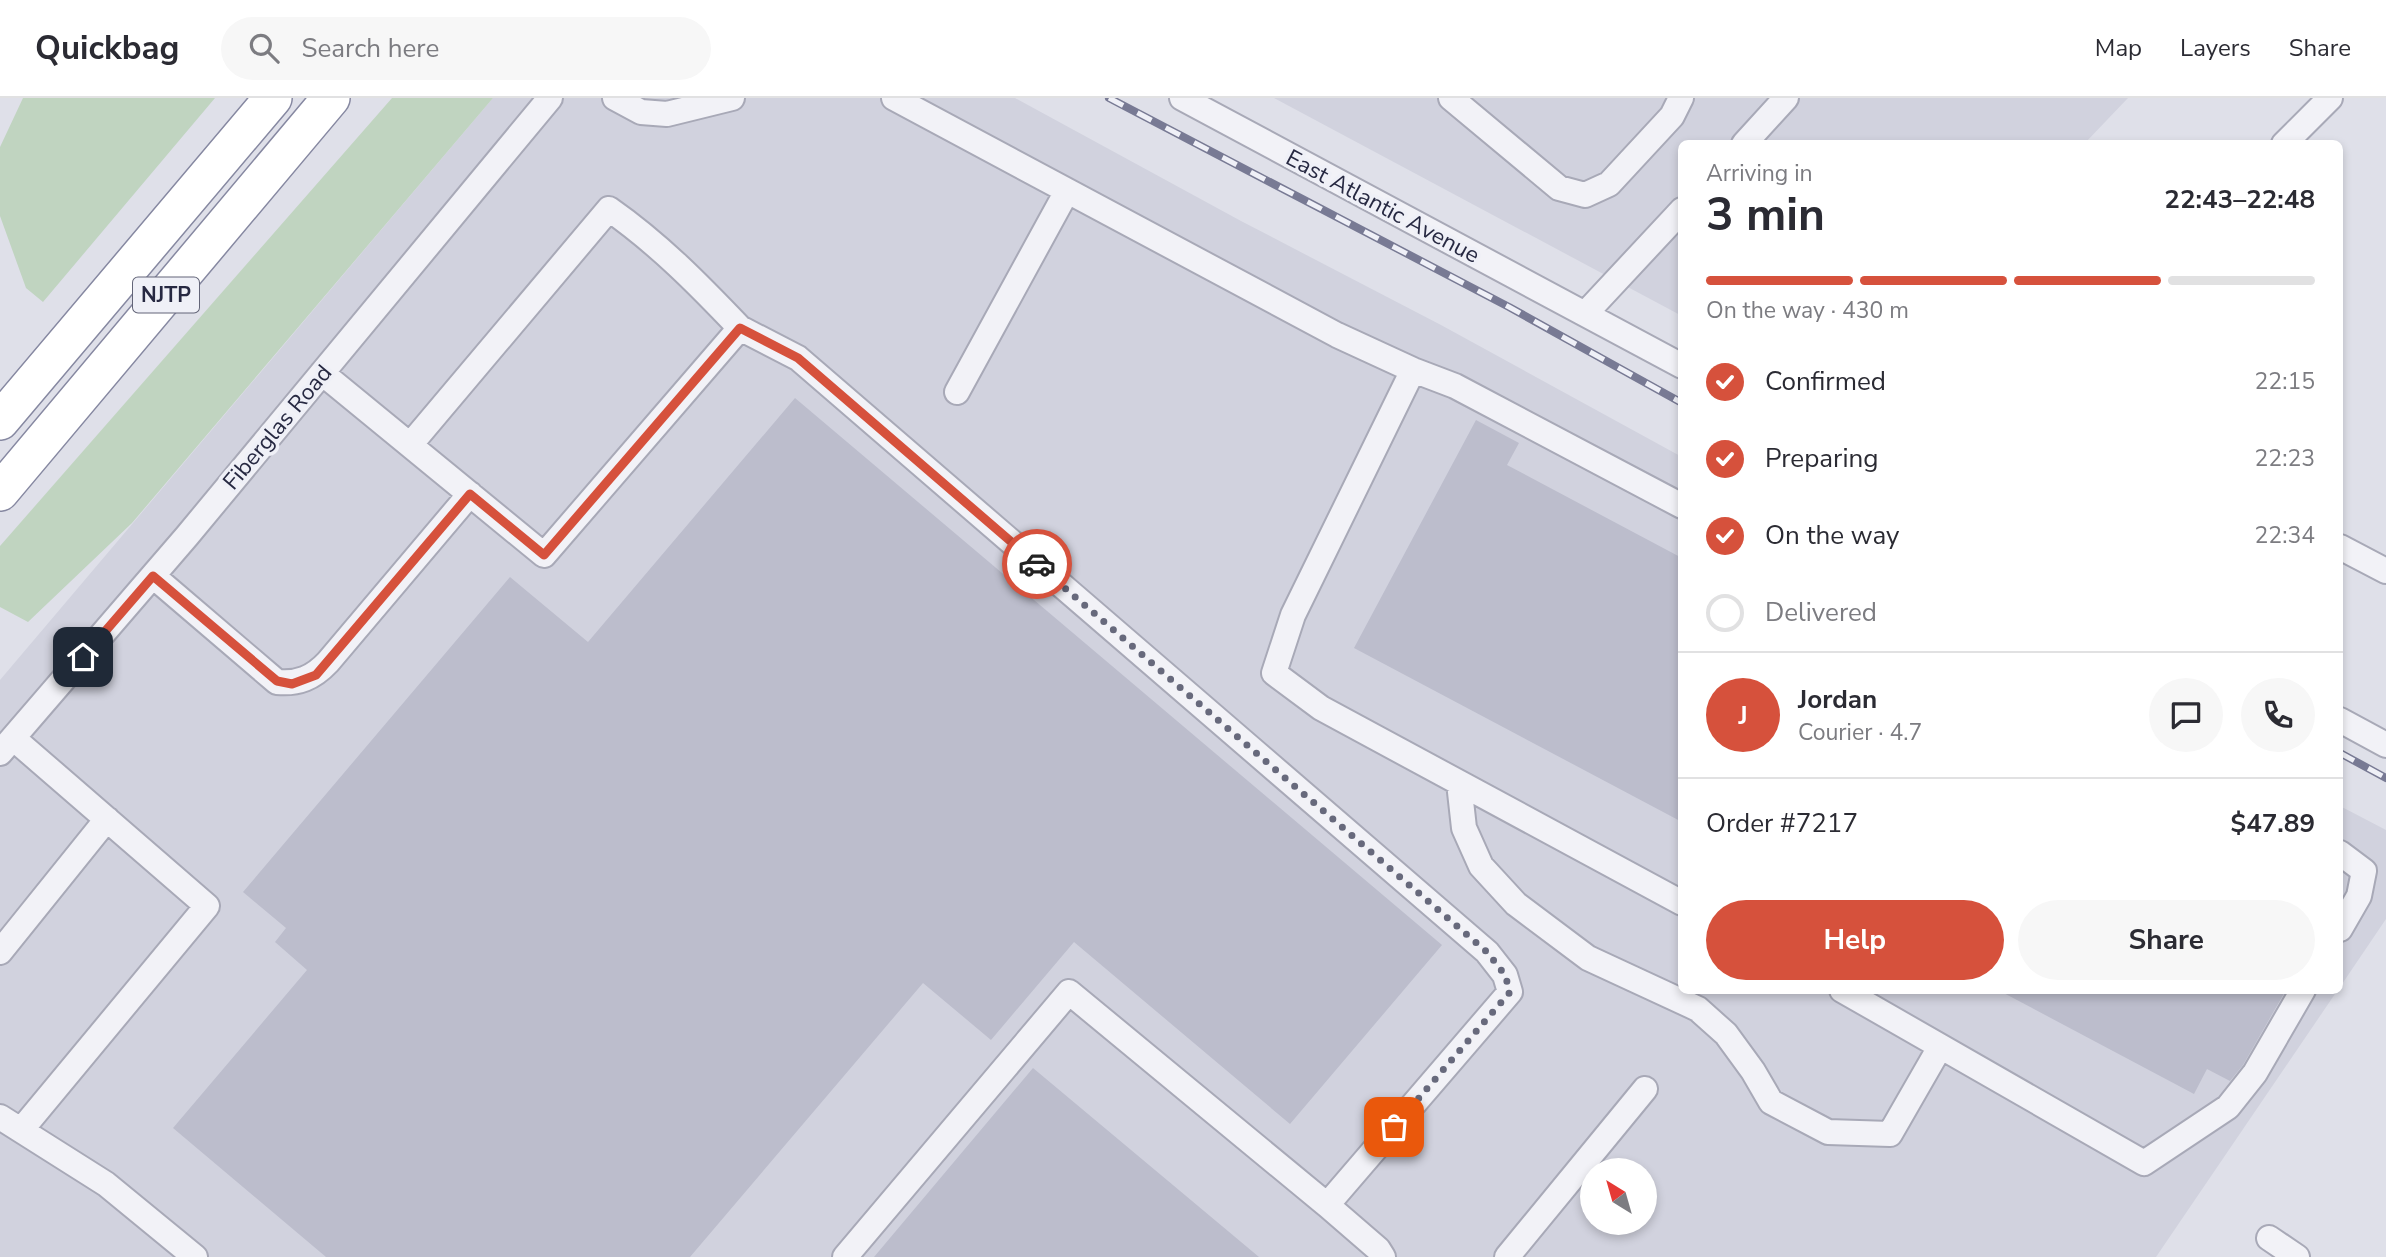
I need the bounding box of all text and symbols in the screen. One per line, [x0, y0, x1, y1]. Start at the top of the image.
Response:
search box [221, 17, 711, 80]
text: Quickbag [35, 26, 179, 71]
icon: search [245, 29, 283, 67]
text: Search here [301, 31, 439, 66]
text: Map [2095, 32, 2142, 64]
text: Layers [2180, 32, 2251, 64]
text: Share [2289, 32, 2351, 64]
street label: East Atlantic Avenue [1281, 142, 1485, 271]
text: Arriving in [1706, 158, 1813, 189]
text: 22:43–22:48 [2164, 182, 2315, 217]
text: 3 min [1706, 183, 1825, 246]
road number: NJTP [133, 278, 199, 312]
text: On the way · 430 m [1706, 295, 1909, 326]
street label: Fiberglas Road [216, 358, 339, 497]
icon: check [1706, 363, 1744, 401]
text: Confirmed [1765, 364, 1886, 399]
text: 22:15 [2255, 366, 2315, 397]
icon: check [1706, 440, 1744, 478]
text: Preparing [1765, 441, 1878, 476]
text: 22:23 [2255, 443, 2315, 474]
icon: check [1706, 517, 1744, 555]
text: On the way [1765, 518, 1899, 553]
text: 22:34 [2255, 520, 2315, 551]
courier [1002, 529, 1072, 599]
icon: car [1018, 545, 1056, 583]
text: Delivered [1765, 595, 1877, 630]
pin [53, 627, 113, 687]
icon: home [64, 638, 102, 676]
button: chat [2149, 678, 2223, 752]
button: phone [2241, 678, 2315, 752]
text: Jordan [1798, 682, 1877, 717]
text: J [1738, 698, 1748, 733]
text: Courier · 4.7 [1798, 717, 1922, 748]
text: Order #7217 [1706, 806, 1858, 841]
text: $47.89 [2231, 806, 2315, 841]
button: Help [1706, 900, 2004, 980]
button: Share [2018, 900, 2315, 980]
pin [1364, 1097, 1424, 1157]
icon: bag [1375, 1108, 1413, 1146]
north arrow [1580, 1158, 1657, 1236]
map controls [1580, 1158, 1657, 1235]

